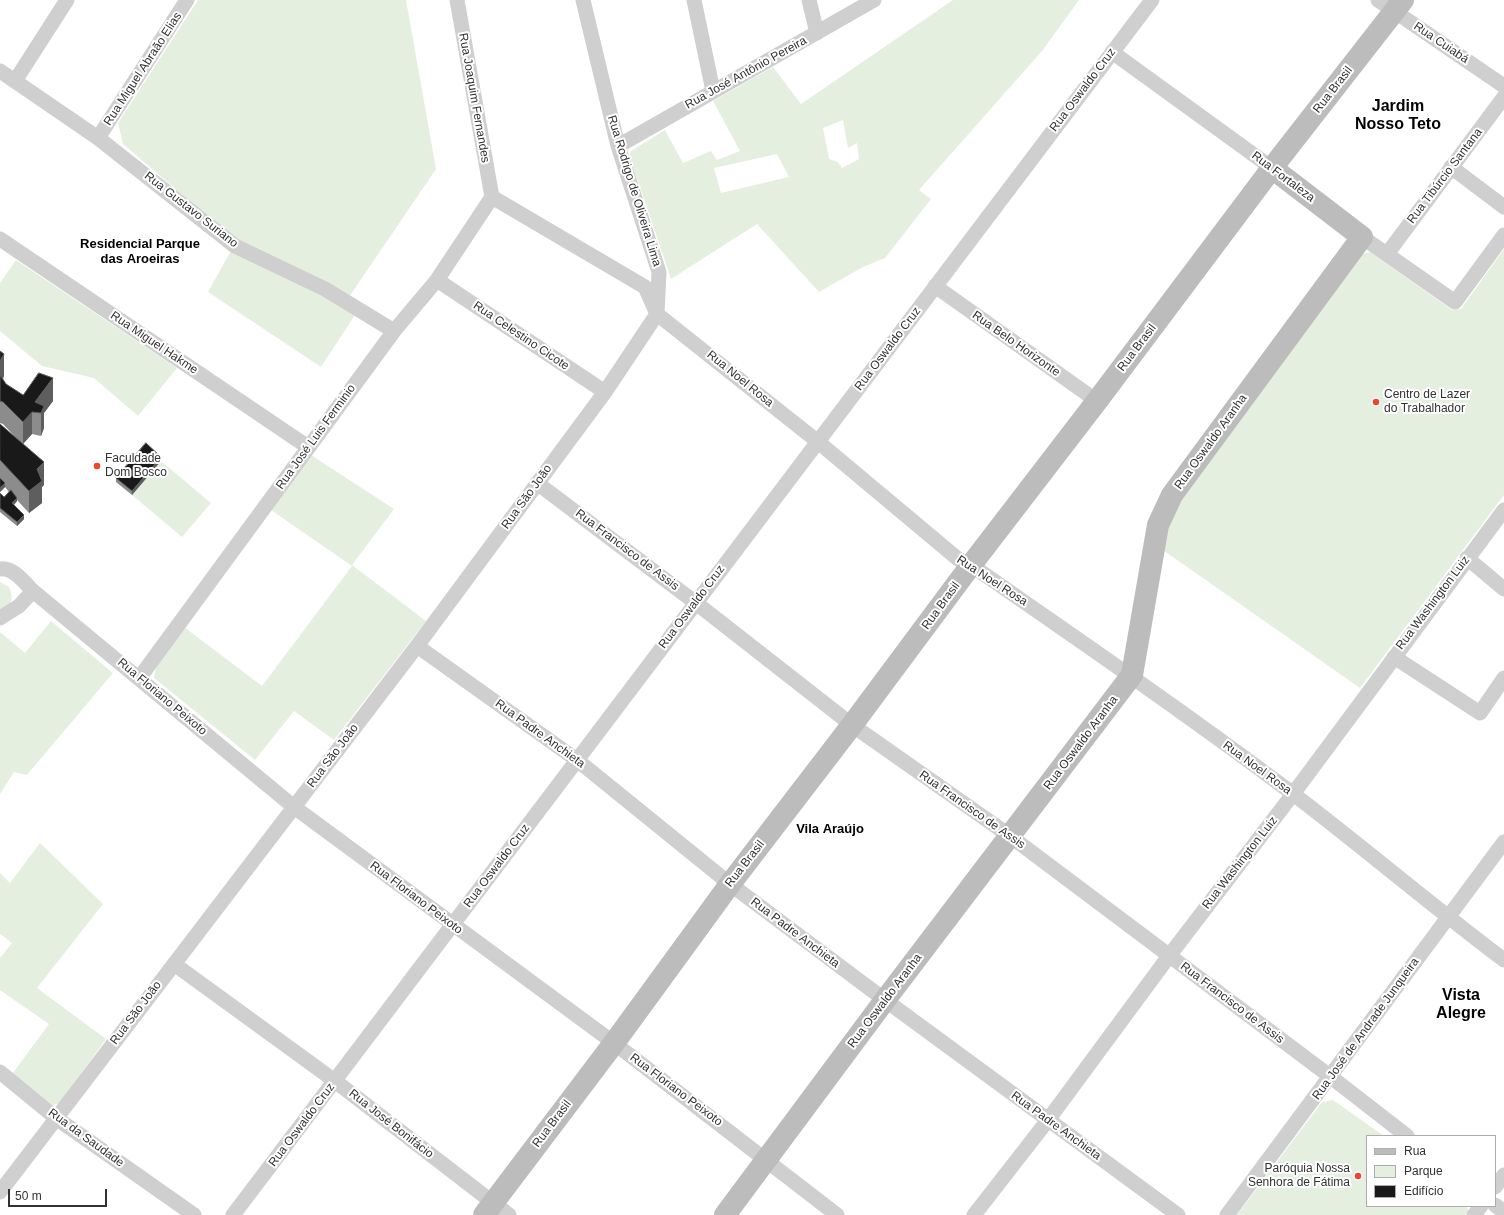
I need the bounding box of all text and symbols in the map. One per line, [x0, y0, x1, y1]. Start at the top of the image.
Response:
street label: Rua Miguel Abraão Elias [101, 10, 185, 128]
street label: Rua Cuiabá [1411, 19, 1471, 67]
street label: Rua Joaquim Fernandes [455, 32, 493, 164]
street label: Rua José Antônio Pereira [683, 34, 809, 112]
street label: Rua Oswaldo Cruz [1047, 45, 1119, 135]
street label: Rua Brasil [1310, 64, 1356, 116]
district label: Jardim Nosso Teto [1355, 97, 1441, 135]
street label: Rua Rodrigo de Oliveira Lima [604, 114, 664, 268]
street label: Rua Tibúrcio Santana [1404, 125, 1486, 227]
street label: Rua Fortaleza [1249, 149, 1317, 205]
street label: Rua Gustavo Suriano [141, 169, 241, 251]
district label: Residencial Parque das Aroeiras [80, 236, 200, 267]
street label: Rua Celestino Cicote [470, 299, 572, 373]
street label: Rua Oswaldo Cruz [852, 304, 924, 394]
street label: Rua Belo Horizonte [969, 308, 1063, 380]
street label: Rua Miguel Hakme [108, 309, 200, 377]
street label: Rua Brasil [1115, 322, 1159, 374]
street label: Rua Noel Rosa [704, 348, 776, 410]
street label: Rua José Luis Ferminio [273, 382, 359, 492]
place label: Centro de Lazer do Trabalhador [1384, 388, 1470, 416]
street label: Rua Oswaldo Aranha [1172, 392, 1250, 492]
marker: Centro de Lazer do Trabalhador [1371, 397, 1381, 407]
place label: Faculdade Dom Bosco [105, 452, 167, 480]
marker: Faculdade Dom Bosco [92, 461, 102, 471]
street label: Rua São João [499, 462, 555, 532]
street label: Rua Francisco de Assis [572, 506, 682, 594]
street label: Rua Noel Rosa [954, 553, 1030, 609]
street label: Rua Washington Luiz [1393, 553, 1473, 653]
street label: Rua Oswaldo Cruz [656, 562, 728, 652]
street label: Rua Brasil [919, 579, 963, 633]
street label: Rua Floriano Peixoto [114, 655, 210, 739]
street label: Rua Oswaldo Aranha [1041, 693, 1121, 793]
street label: Rua Padre Anchieta [492, 697, 588, 771]
street label: Rua São João [304, 721, 362, 791]
street label: Rua Noel Rosa [1220, 738, 1294, 798]
street label: Rua Francisco de Assis [916, 768, 1028, 852]
street label: Rua Washington Luiz [1199, 814, 1281, 912]
street label: Rua Oswaldo Cruz [461, 821, 533, 911]
district label: Vila Araújo [796, 821, 864, 837]
street label: Rua Brasil [722, 838, 768, 890]
street label: Rua Floriano Peixoto [367, 859, 465, 937]
street label: Rua Padre Anchieta [748, 895, 842, 971]
street label: Rua Oswaldo Aranha [845, 951, 925, 1051]
street label: Rua José de Andrade Junqueira [1310, 955, 1422, 1103]
street label: Rua Francisco de Assis [1177, 959, 1287, 1047]
street label: Rua São João [107, 978, 165, 1048]
district label: Vista Alegre [1436, 986, 1486, 1024]
street label: Rua Floriano Peixoto [627, 1051, 725, 1129]
street label: Rua Oswaldo Cruz [266, 1080, 338, 1170]
street label: Rua José Bonifácio [346, 1086, 436, 1162]
street label: Rua Padre Anchieta [1008, 1089, 1104, 1163]
street label: Rua Brasil [530, 1098, 574, 1150]
street label: Rua da Saudade [45, 1106, 127, 1170]
legend [1366, 1135, 1496, 1207]
text: Rua [1404, 1144, 1426, 1158]
place label: Paróquia Nossa Senhora de Fátima [1248, 1162, 1350, 1190]
text: Parque [1404, 1164, 1443, 1178]
marker: Paróquia Nossa Senhora de Fátima [1353, 1171, 1363, 1181]
scale bar [10, 1181, 109, 1207]
text: Edifício [1404, 1184, 1443, 1198]
text: 50 m [15, 1189, 42, 1203]

